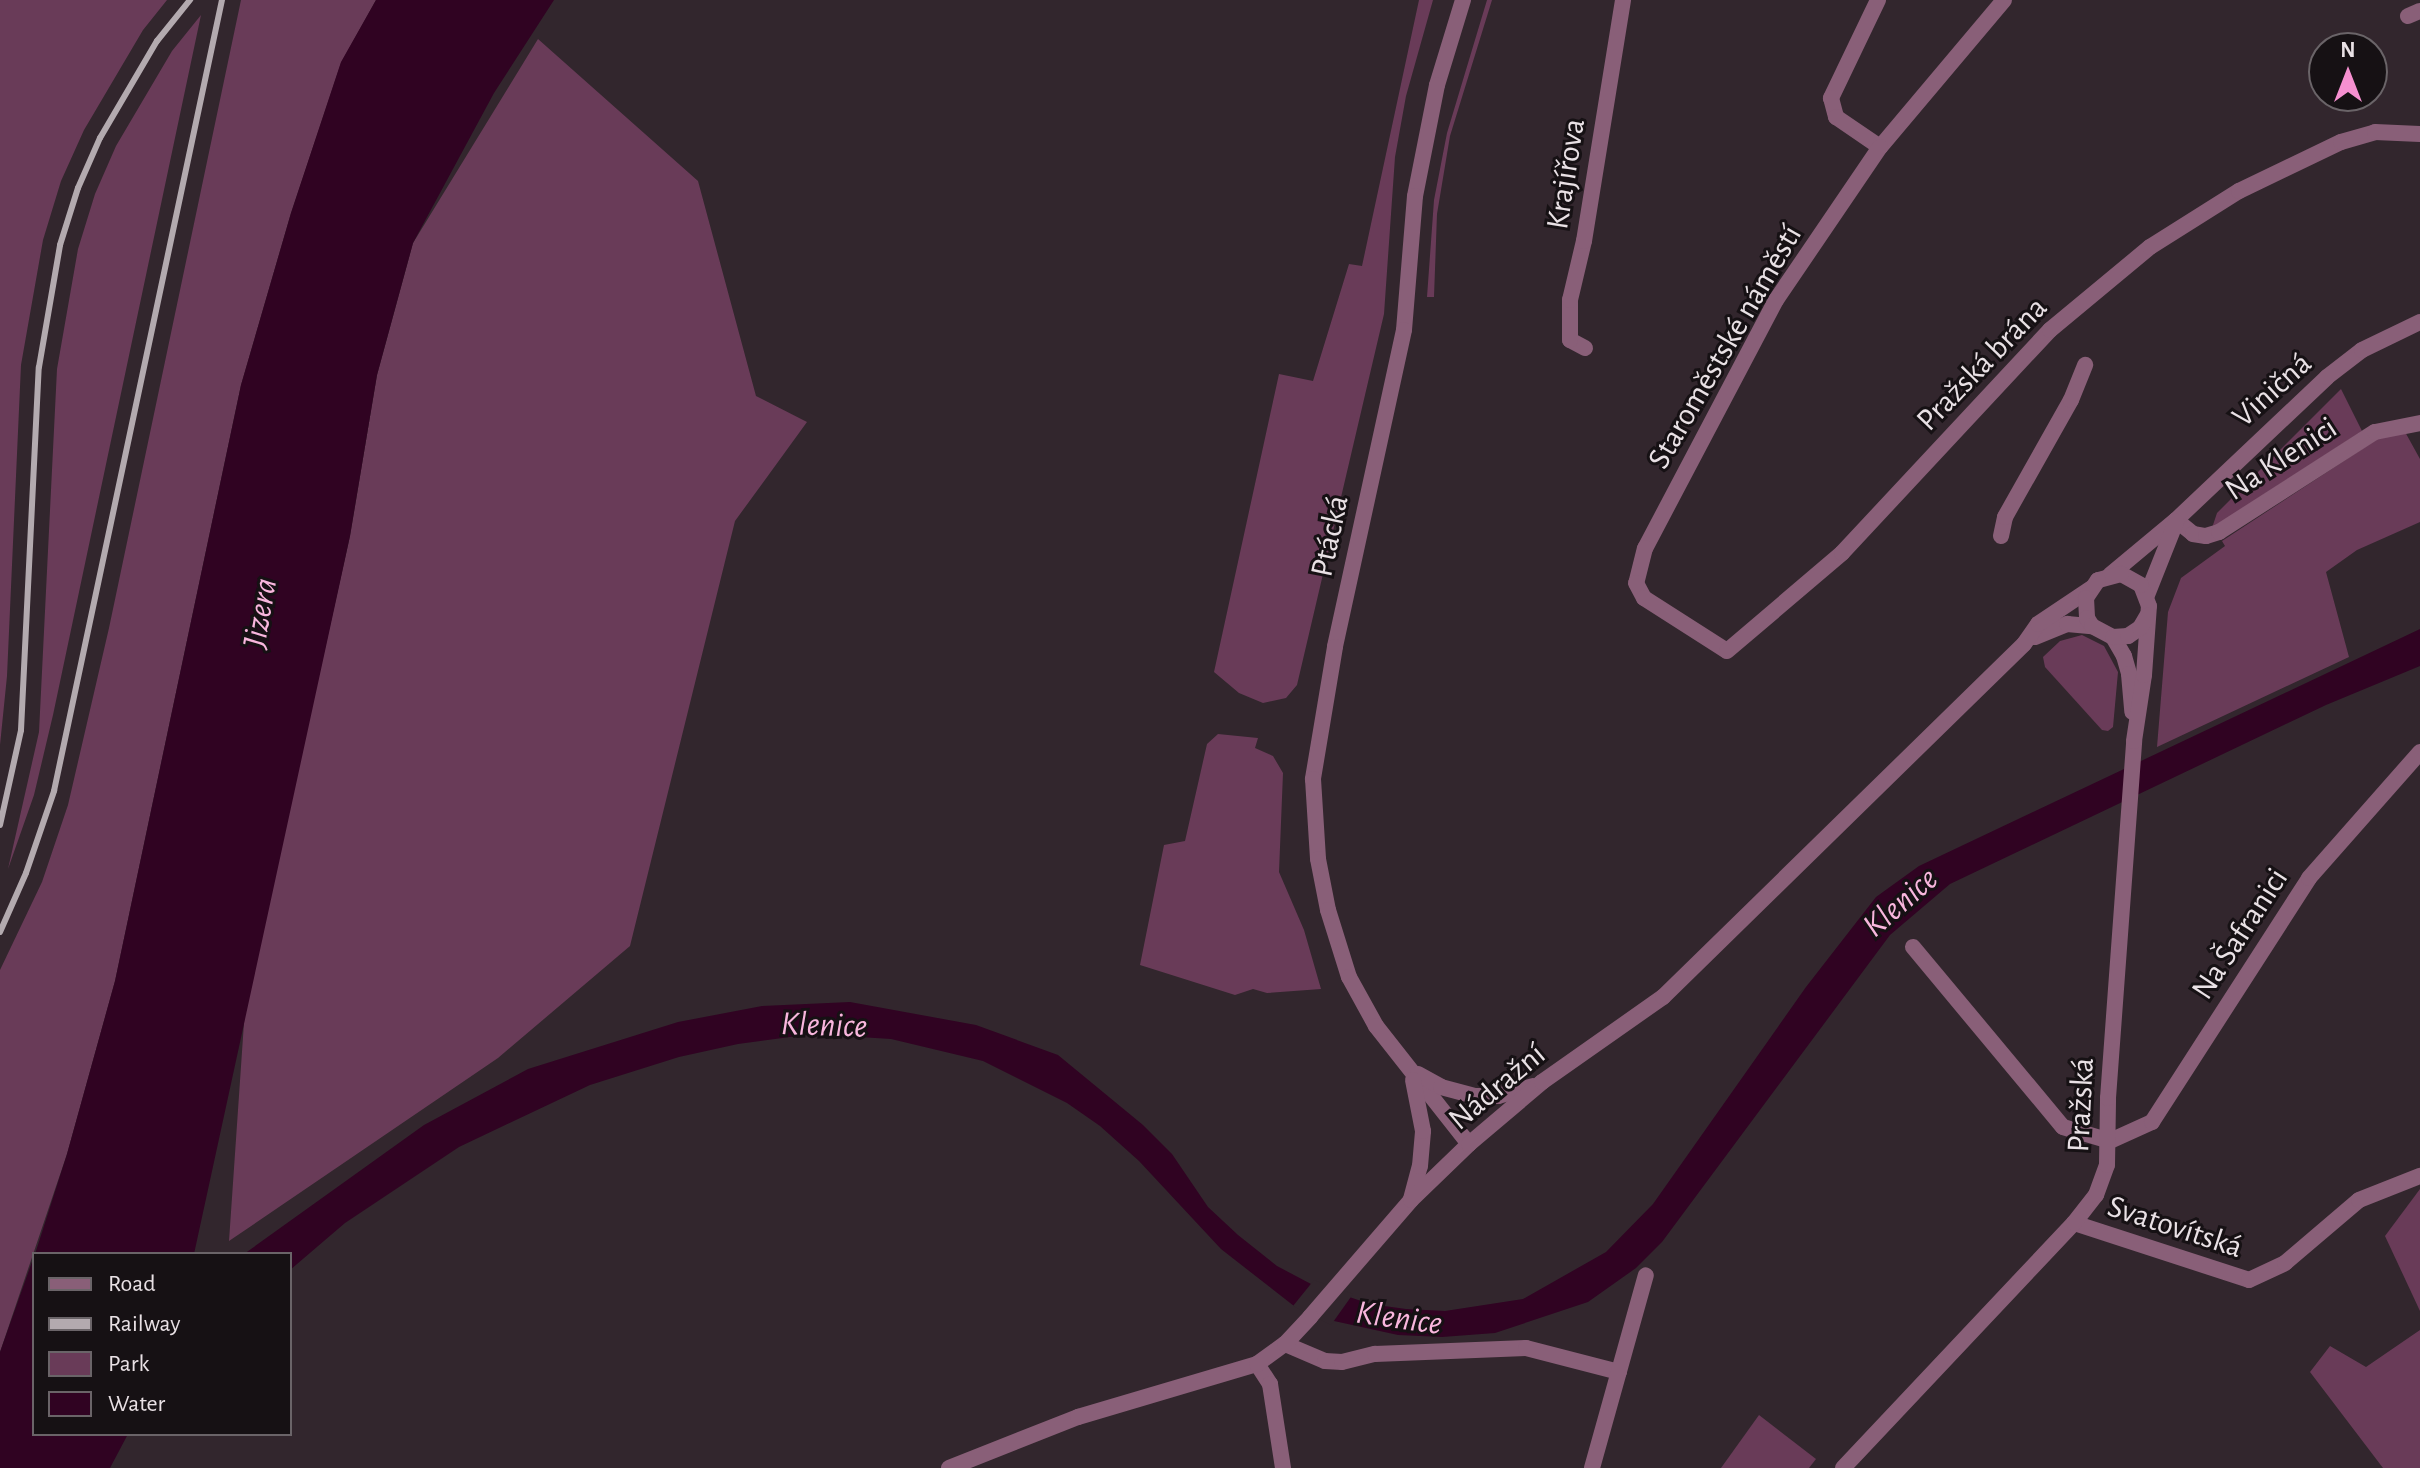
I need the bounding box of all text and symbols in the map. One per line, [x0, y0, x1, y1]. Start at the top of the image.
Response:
north arrow [2308, 32, 2388, 112]
text: N [2340, 39, 2356, 61]
street label: Krajířova [1538, 116, 1594, 232]
street label: Staroměstské náměstí [1640, 218, 1810, 476]
street label: Pražská brána [1908, 289, 2056, 439]
street label: Viničná [2224, 344, 2320, 436]
street label: Na Klenici [2218, 409, 2344, 509]
street label: Ptácká [1303, 492, 1357, 580]
water label: Jizera [235, 575, 287, 651]
water label: Klenice [1855, 859, 1947, 947]
street label: Na Šafranici [2183, 861, 2297, 1007]
water label: Klenice [780, 1004, 868, 1048]
street label: Nádražní [1441, 1035, 1553, 1139]
street label: Pražská [2059, 1057, 2103, 1153]
street label: Svatovítská [2103, 1187, 2247, 1267]
legend [32, 1252, 292, 1436]
text: Road [108, 1272, 156, 1296]
water label: Klenice [1353, 1293, 1445, 1345]
text: Railway [108, 1312, 180, 1336]
text: Park [108, 1352, 149, 1376]
text: Water [108, 1392, 165, 1416]

